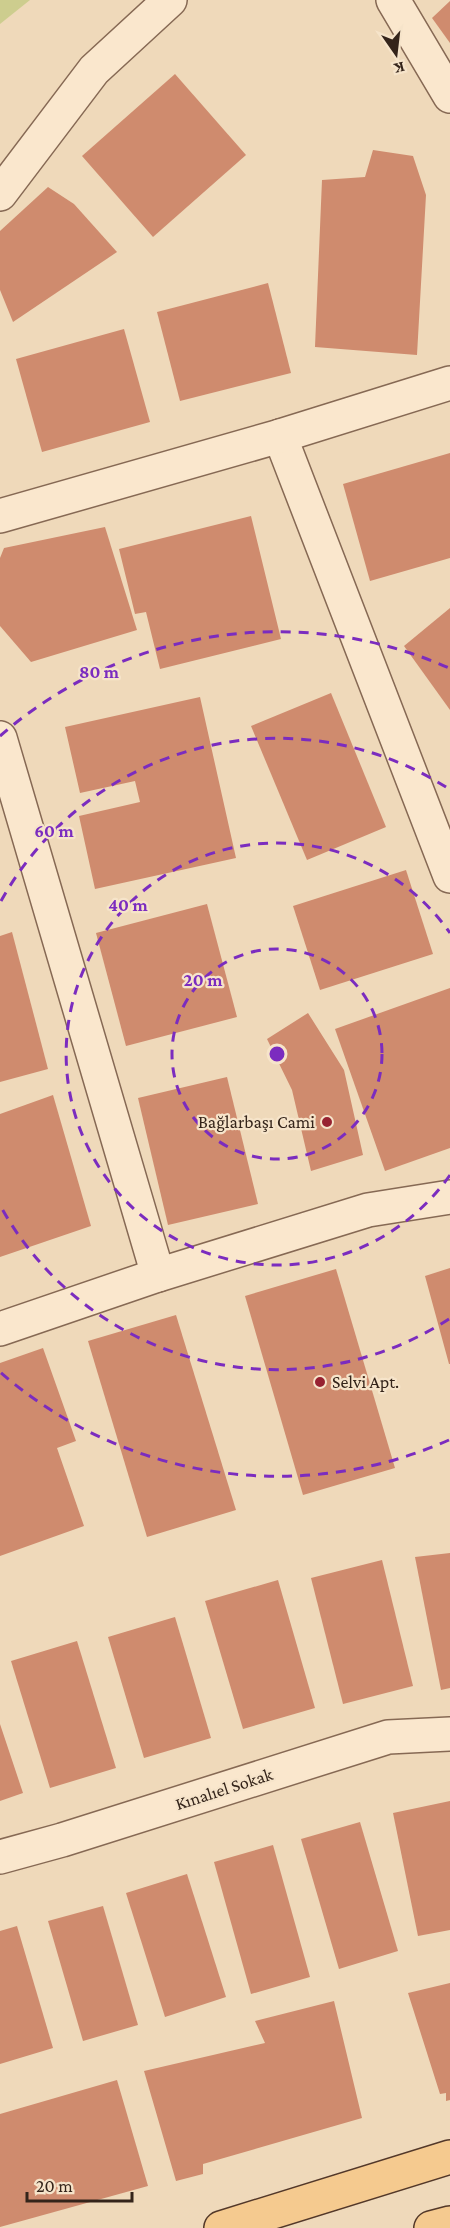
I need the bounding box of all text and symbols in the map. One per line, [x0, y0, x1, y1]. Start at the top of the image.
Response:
north arrow [366, 24, 426, 84]
text: K [392, 59, 407, 78]
text: 80 m [79, 662, 120, 682]
text: 60 m [34, 821, 74, 841]
text: 40 m [108, 895, 148, 915]
text: 20 m [184, 970, 223, 990]
centre of rings [267, 1044, 287, 1064]
place label: Bağlarbaşı Cami [198, 1112, 315, 1132]
marker: Bağlarbaşı Cami [320, 1115, 334, 1129]
place label: Selvi Apt. [332, 1372, 399, 1392]
marker: Selvi Apt. [313, 1375, 327, 1389]
street label: Kınalıel Sokak [173, 1764, 276, 1814]
scale bar [27, 2165, 132, 2203]
text: 20 m [36, 2176, 73, 2196]

